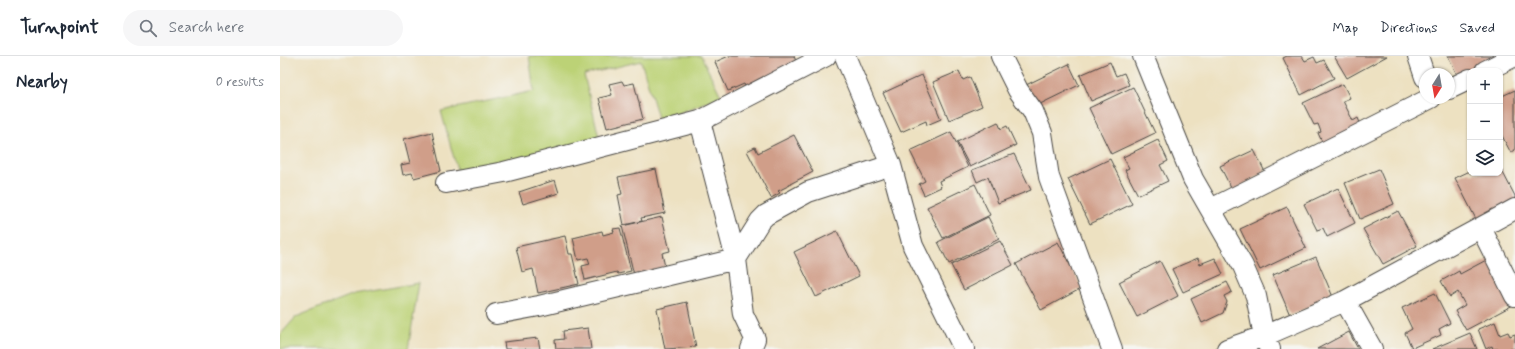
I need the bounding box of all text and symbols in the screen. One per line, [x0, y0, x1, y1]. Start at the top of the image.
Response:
search box [123, 10, 403, 46]
text: Turnpoint [20, 15, 99, 40]
icon: search [137, 17, 159, 39]
text: Search here [169, 18, 244, 38]
text: Map [1332, 19, 1358, 37]
text: Directions [1380, 19, 1438, 37]
text: Saved [1460, 19, 1495, 37]
north arrow [1419, 68, 1455, 104]
map controls [1467, 68, 1503, 176]
button: + [1467, 68, 1503, 104]
text: Nearby [16, 71, 68, 93]
text: 0 results [216, 74, 264, 91]
button: − [1467, 104, 1503, 140]
button: layers [1467, 140, 1503, 176]

